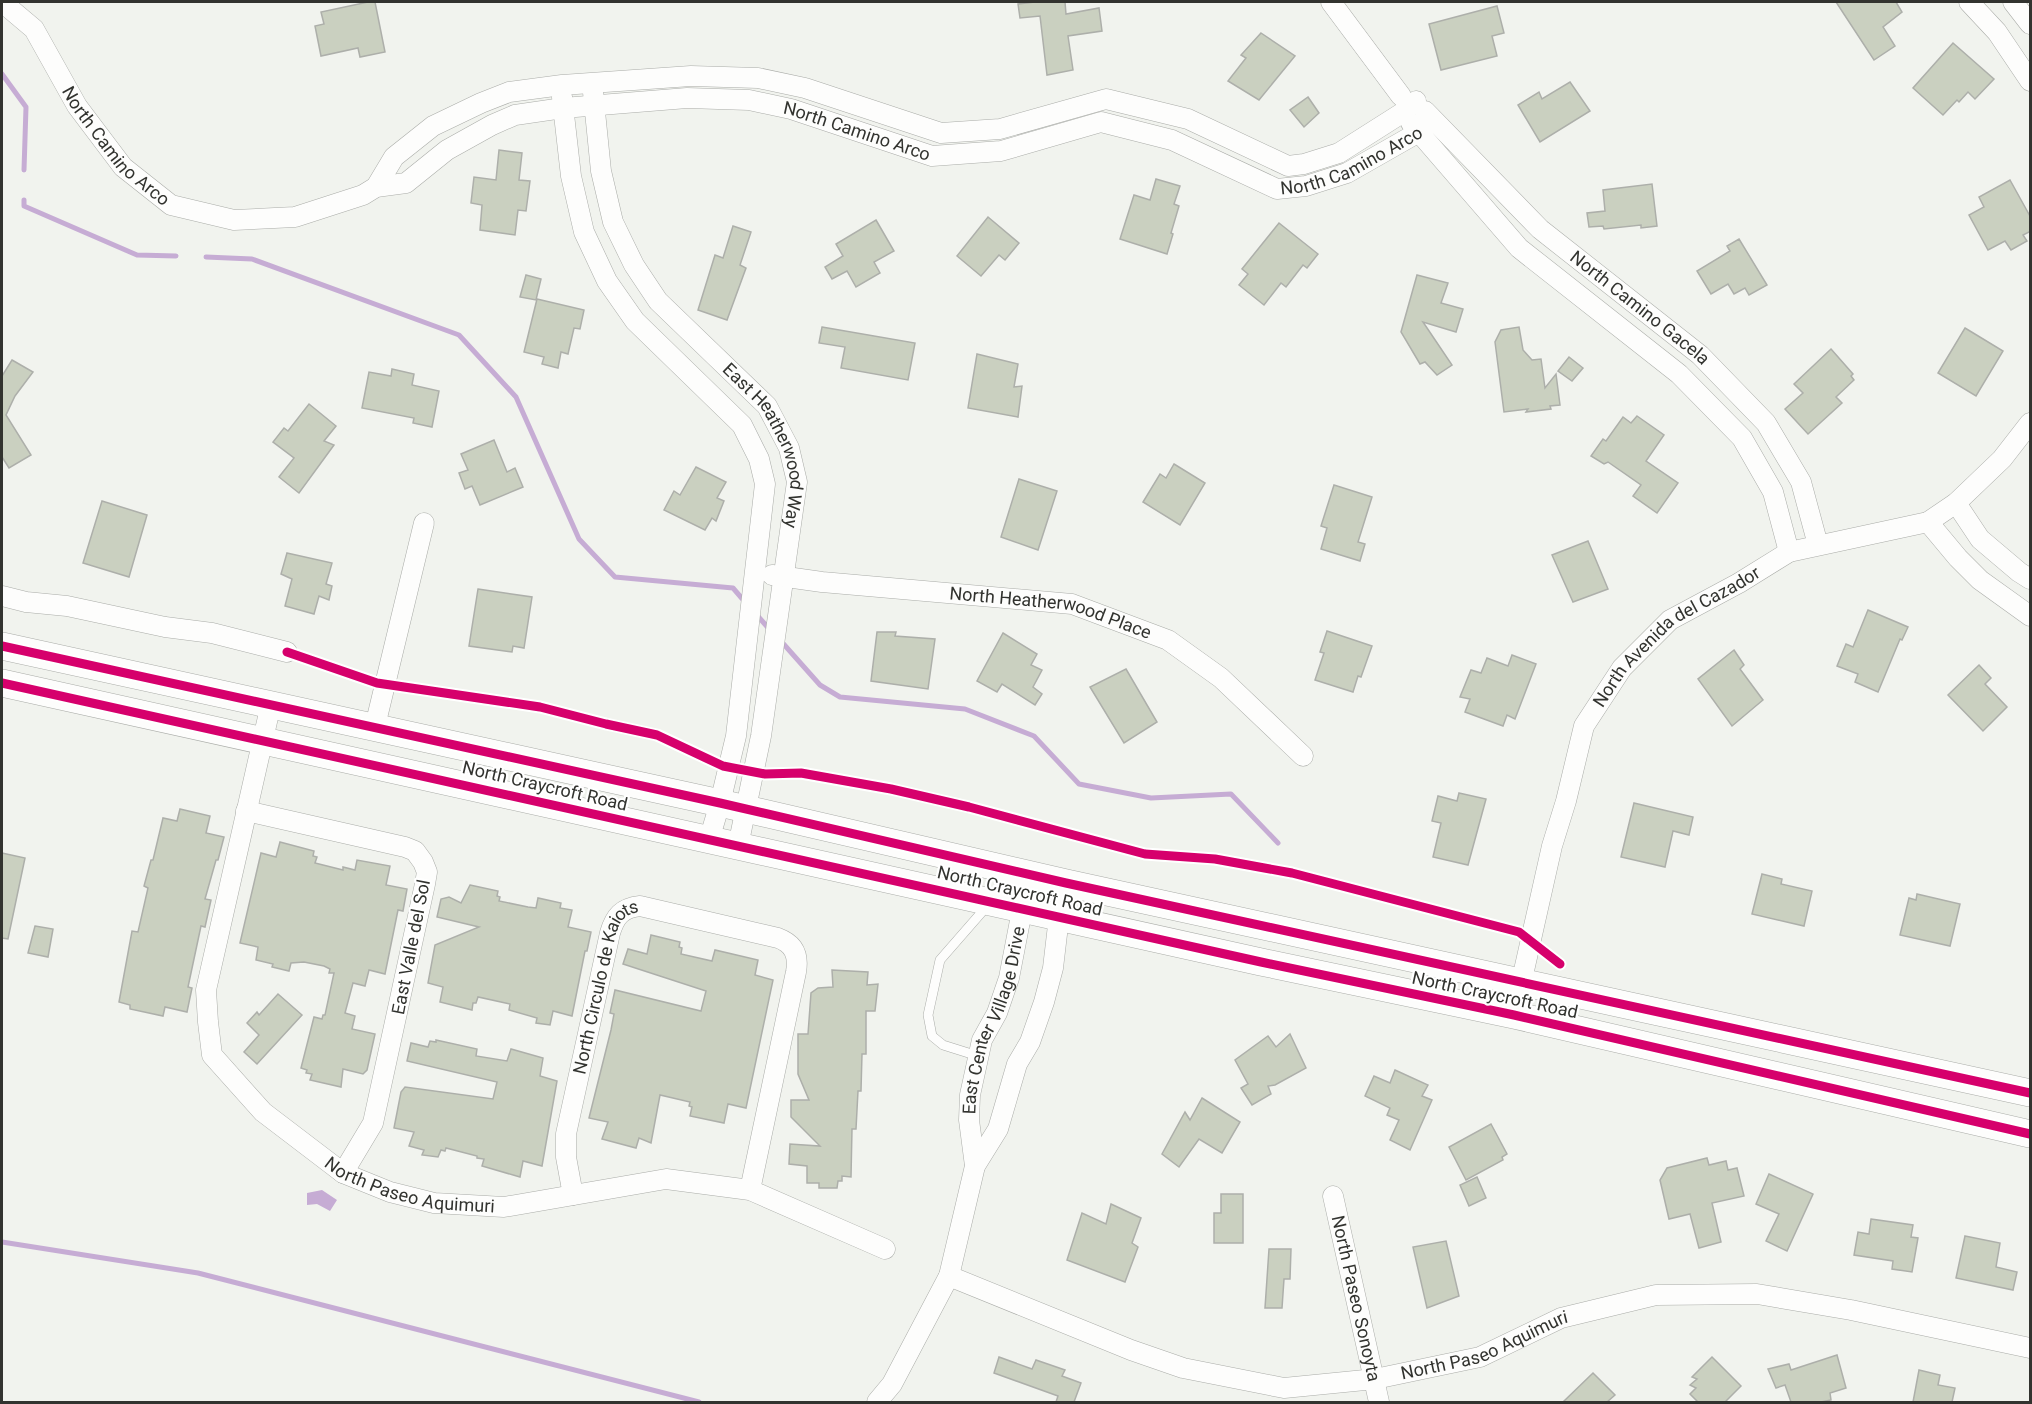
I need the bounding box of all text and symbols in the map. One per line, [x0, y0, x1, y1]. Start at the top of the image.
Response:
street label: North Camino Arco [58, 82, 174, 210]
street label: North Camino Arco [782, 97, 933, 165]
street label: North Camino Arco [1279, 121, 1426, 199]
street label: North Camino Gacela [1566, 246, 1714, 369]
street label: East Heatherwood Way [719, 358, 808, 530]
street label: North Avenida del Cazador [1588, 562, 1764, 711]
street label: North Heatherwood Place [949, 582, 1155, 643]
street label: North Craycroft Road [460, 756, 630, 815]
street label: North Craycroft Road [935, 861, 1105, 920]
street label: East Valle del Sol [387, 878, 434, 1016]
street label: North Circulo de Kaiots [568, 895, 640, 1076]
street label: East Center Village Drive [958, 924, 1029, 1115]
street label: North Craycroft Road [1410, 967, 1580, 1022]
street label: North Paseo Aquimuri [321, 1152, 495, 1216]
street label: North Paseo Sonoyta [1328, 1213, 1385, 1384]
street label: North Paseo Aquimuri [1399, 1306, 1570, 1383]

